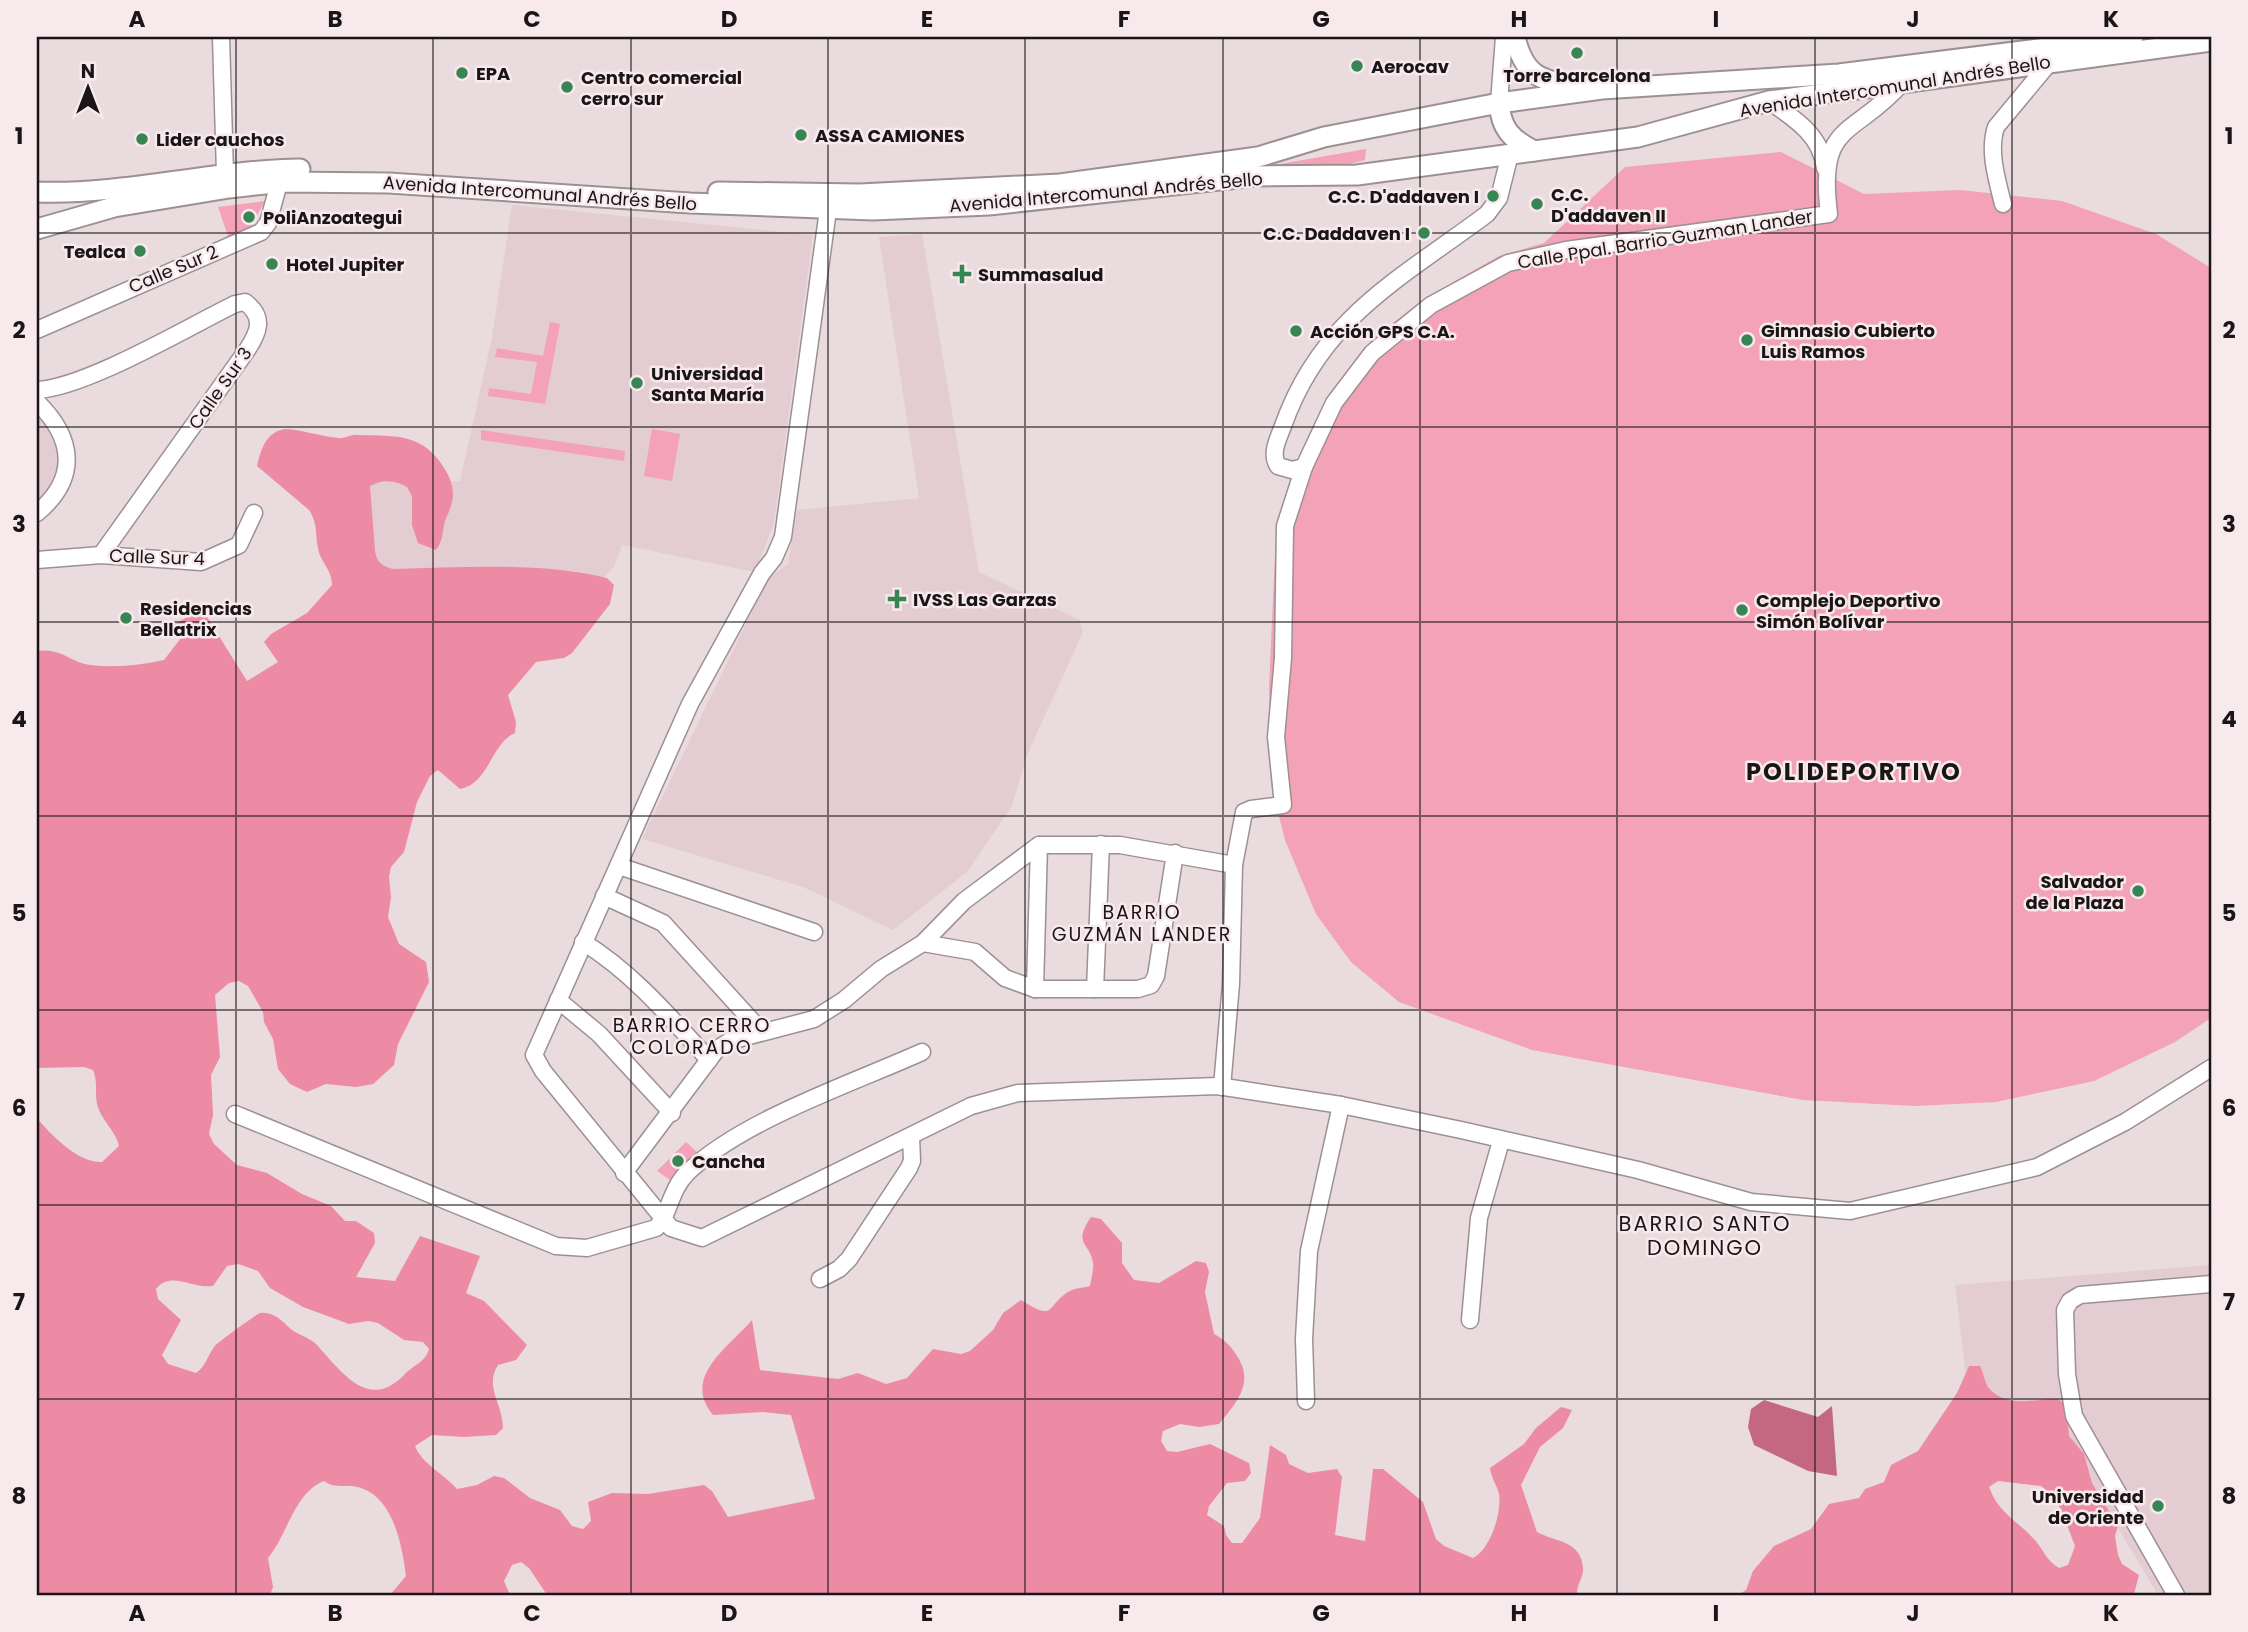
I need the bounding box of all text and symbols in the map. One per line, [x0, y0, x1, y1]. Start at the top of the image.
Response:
text: A [129, 3, 146, 35]
text: B [327, 3, 343, 35]
text: C [523, 3, 541, 35]
text: D [721, 3, 737, 35]
text: E [921, 3, 933, 35]
text: F [1118, 3, 1130, 35]
text: G [1312, 3, 1330, 35]
text: H [1511, 3, 1527, 35]
text: I [1713, 3, 1719, 35]
text: J [1906, 3, 1920, 35]
text: K [2103, 3, 2119, 35]
marker: Torre barcelona [1569, 45, 1585, 61]
street label: Avenida Intercomunal Andrés Bello [1738, 49, 2052, 123]
north arrow [52, 52, 122, 122]
place label: Aerocav [1371, 54, 1450, 79]
text: N [81, 58, 95, 85]
marker: Aerocav [1349, 58, 1365, 74]
place label: EPA [476, 61, 510, 86]
place label: Torre barcelona [1503, 63, 1651, 88]
marker: EPA [454, 65, 470, 81]
place label: Centro comercial cerro sur [581, 65, 742, 111]
marker: Centro comercial cerro sur [559, 79, 575, 95]
text: 1 [15, 120, 23, 152]
text: 1 [2225, 120, 2233, 152]
place label: ASSA CAMIONES [815, 123, 965, 148]
place label: Lider cauchos [156, 127, 285, 152]
marker: ASSA CAMIONES [793, 127, 809, 143]
marker: Lider cauchos [134, 131, 150, 147]
street label: Avenida Intercomunal Andrés Bello [948, 166, 1264, 218]
street label: Avenida Intercomunal Andrés Bello [382, 170, 698, 216]
place label: C.C. D'addaven II [1551, 182, 1666, 228]
place label: C.C. D'addaven I [1328, 184, 1479, 209]
marker: C.C. D'addaven I [1485, 188, 1501, 204]
marker: C.C. D'addaven II [1529, 196, 1545, 212]
street label: Calle Ppal. Barrio Guzman Lander [1516, 203, 1815, 275]
place label: PoliAnzoategui [263, 205, 402, 230]
marker: PoliAnzoategui [241, 209, 257, 225]
place label: C.C. Daddaven I [1263, 221, 1410, 246]
marker: C.C. Daddaven I [1416, 225, 1432, 241]
place label: Tealca [64, 239, 126, 264]
street label: Calle Sur 2 [124, 239, 222, 299]
marker: Tealca [132, 243, 148, 259]
place label: Hotel Jupiter [286, 252, 405, 277]
marker: Hotel Jupiter [264, 256, 280, 272]
place label: Summasalud [978, 262, 1103, 287]
marker: Summasalud [952, 264, 972, 284]
text: 2 [12, 314, 26, 346]
text: 2 [2222, 314, 2236, 346]
place label: Gimnasio Cubierto Luis Ramos [1761, 318, 1935, 364]
place label: Acción GPS C.A. [1310, 319, 1455, 344]
marker: Acción GPS C.A. [1288, 323, 1304, 339]
marker: Gimnasio Cubierto Luis Ramos [1739, 332, 1755, 348]
street label: Calle Sur 3 [182, 342, 258, 434]
place label: Universidad Santa María [651, 361, 764, 407]
marker: Universidad Santa María [629, 375, 645, 391]
text: 3 [12, 508, 26, 540]
text: 3 [2222, 508, 2236, 540]
street label: Calle Sur 4 [109, 543, 205, 571]
place label: IVSS Las Garzas [913, 587, 1057, 612]
place label: Complejo Deportivo Simón Bolívar [1756, 588, 1940, 634]
marker: IVSS Las Garzas [887, 589, 907, 609]
place label: Residencias Bellatrix [140, 596, 252, 642]
marker: Complejo Deportivo Simón Bolívar [1734, 602, 1750, 618]
marker: Residencias Bellatrix [118, 610, 134, 626]
text: 4 [11, 703, 27, 735]
text: 4 [2221, 703, 2237, 735]
district label: POLIDEPORTIVO [1746, 755, 1962, 788]
place label: Salvador de la Plaza [2026, 869, 2124, 915]
marker: Salvador de la Plaza [2130, 883, 2146, 899]
text: 5 [12, 897, 26, 929]
text: 5 [2222, 897, 2236, 929]
district label: BARRIO GUZMÁN LANDER [1052, 899, 1232, 948]
district label: BARRIO CERRO COLORADO [613, 1012, 771, 1061]
text: 6 [12, 1092, 26, 1124]
text: 6 [2222, 1092, 2236, 1124]
place label: Cancha [692, 1149, 765, 1174]
marker: Cancha [670, 1153, 686, 1169]
district label: BARRIO SANTO DOMINGO [1619, 1209, 1791, 1262]
text: 7 [13, 1286, 25, 1318]
text: 7 [2223, 1286, 2235, 1318]
text: 8 [12, 1480, 26, 1512]
text: 8 [2222, 1480, 2236, 1512]
place label: Universidad de Oriente [2032, 1484, 2144, 1530]
marker: Universidad de Oriente [2150, 1498, 2166, 1514]
text: A [129, 1597, 146, 1629]
text: B [327, 1597, 343, 1629]
text: C [523, 1597, 541, 1629]
text: D [721, 1597, 737, 1629]
text: E [921, 1597, 933, 1629]
text: F [1118, 1597, 1130, 1629]
text: G [1312, 1597, 1330, 1629]
text: H [1511, 1597, 1527, 1629]
text: I [1713, 1597, 1719, 1629]
text: J [1906, 1597, 1920, 1629]
text: K [2103, 1597, 2119, 1629]

